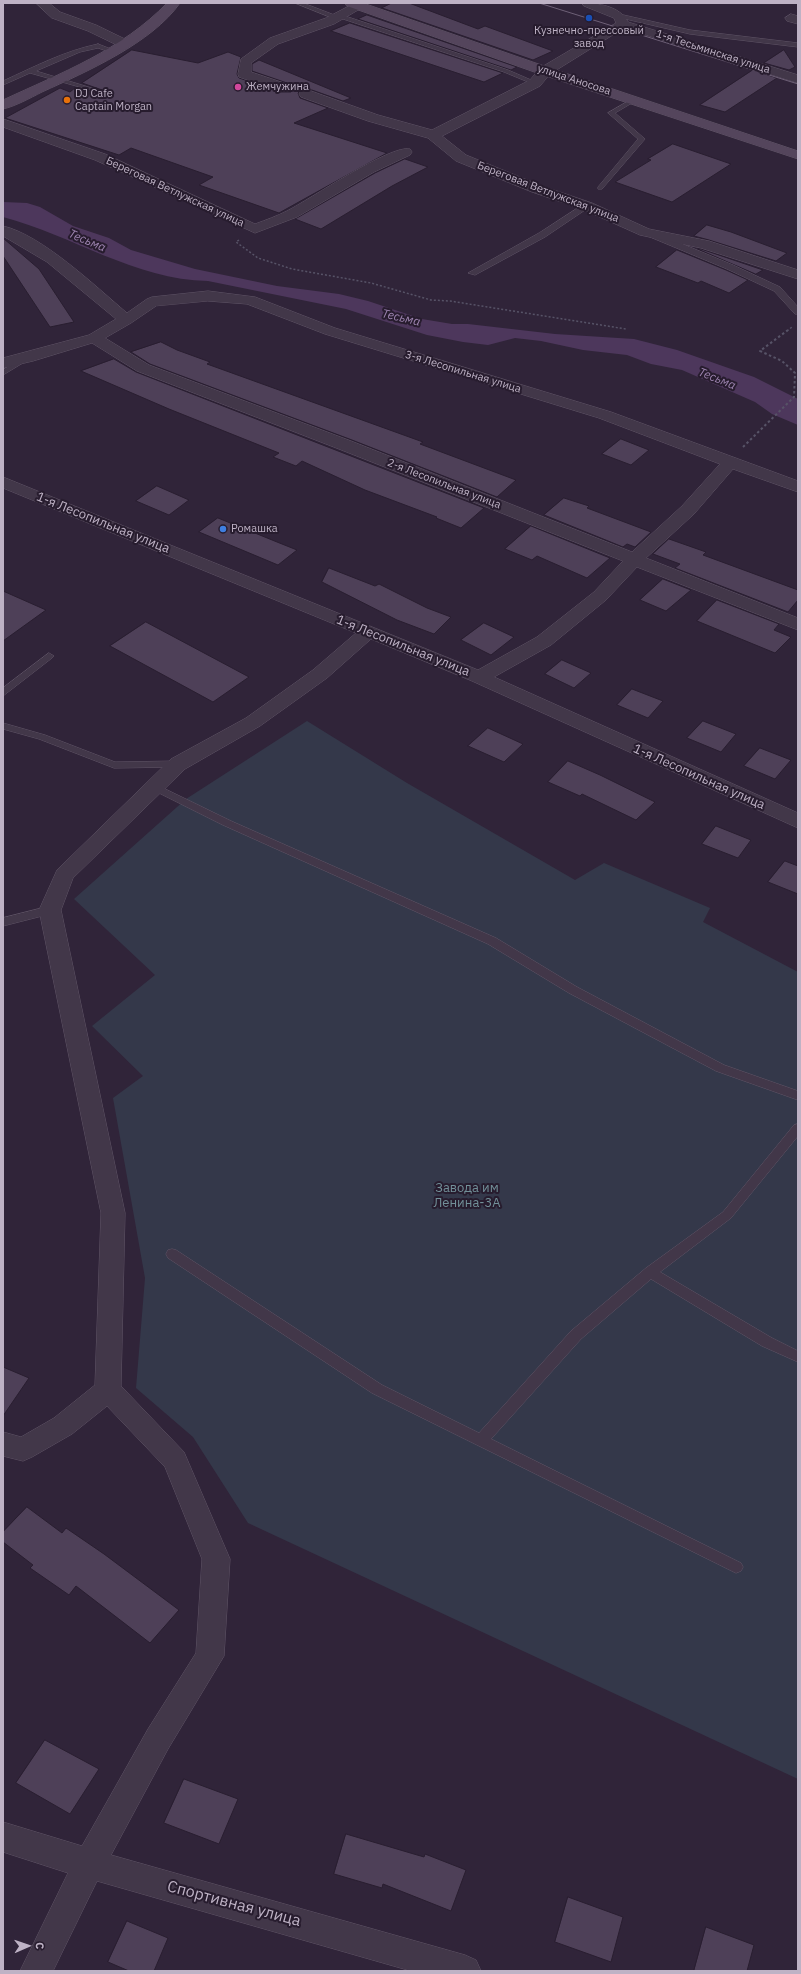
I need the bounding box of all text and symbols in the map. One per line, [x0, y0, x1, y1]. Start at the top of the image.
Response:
marker: Кузнечно-прессовый завод [584, 13, 594, 23]
place label: Кузнечно-прессовый завод [534, 24, 644, 50]
street label: 1-я Тесьминская улица [654, 27, 772, 77]
street label: улица Аносова [536, 62, 612, 98]
place label: Жемчужина [246, 80, 309, 94]
marker: Жемчужина [233, 82, 243, 92]
place label: DJ Cafe Captain Morgan [75, 87, 152, 113]
marker: DJ Cafe Captain Morgan [62, 95, 72, 105]
street label: Береговая Ветлужская улица [104, 154, 246, 230]
street label: Береговая Ветлужская улица [475, 159, 621, 225]
water label: Тесьма [66, 227, 108, 255]
water label: Тесьма [380, 307, 422, 329]
street label: 3-я Лесопильная улица [403, 348, 523, 396]
water label: Тесьма [696, 365, 738, 393]
street label: 2-я Лесопильная улица [385, 456, 503, 512]
street label: 1-я Лесопильная улица [34, 489, 172, 557]
place label: Ромашка [231, 522, 278, 536]
marker: Ромашка [218, 524, 228, 534]
street label: 1-я Лесопильная улица [334, 612, 472, 680]
street label: 1-я Лесопильная улица [631, 741, 767, 813]
park label: Завода им Ленина-3А [433, 1180, 501, 1211]
street label: Спортивная улица [165, 1877, 303, 1931]
north arrow [8, 1926, 48, 1966]
text: С [33, 1942, 47, 1949]

